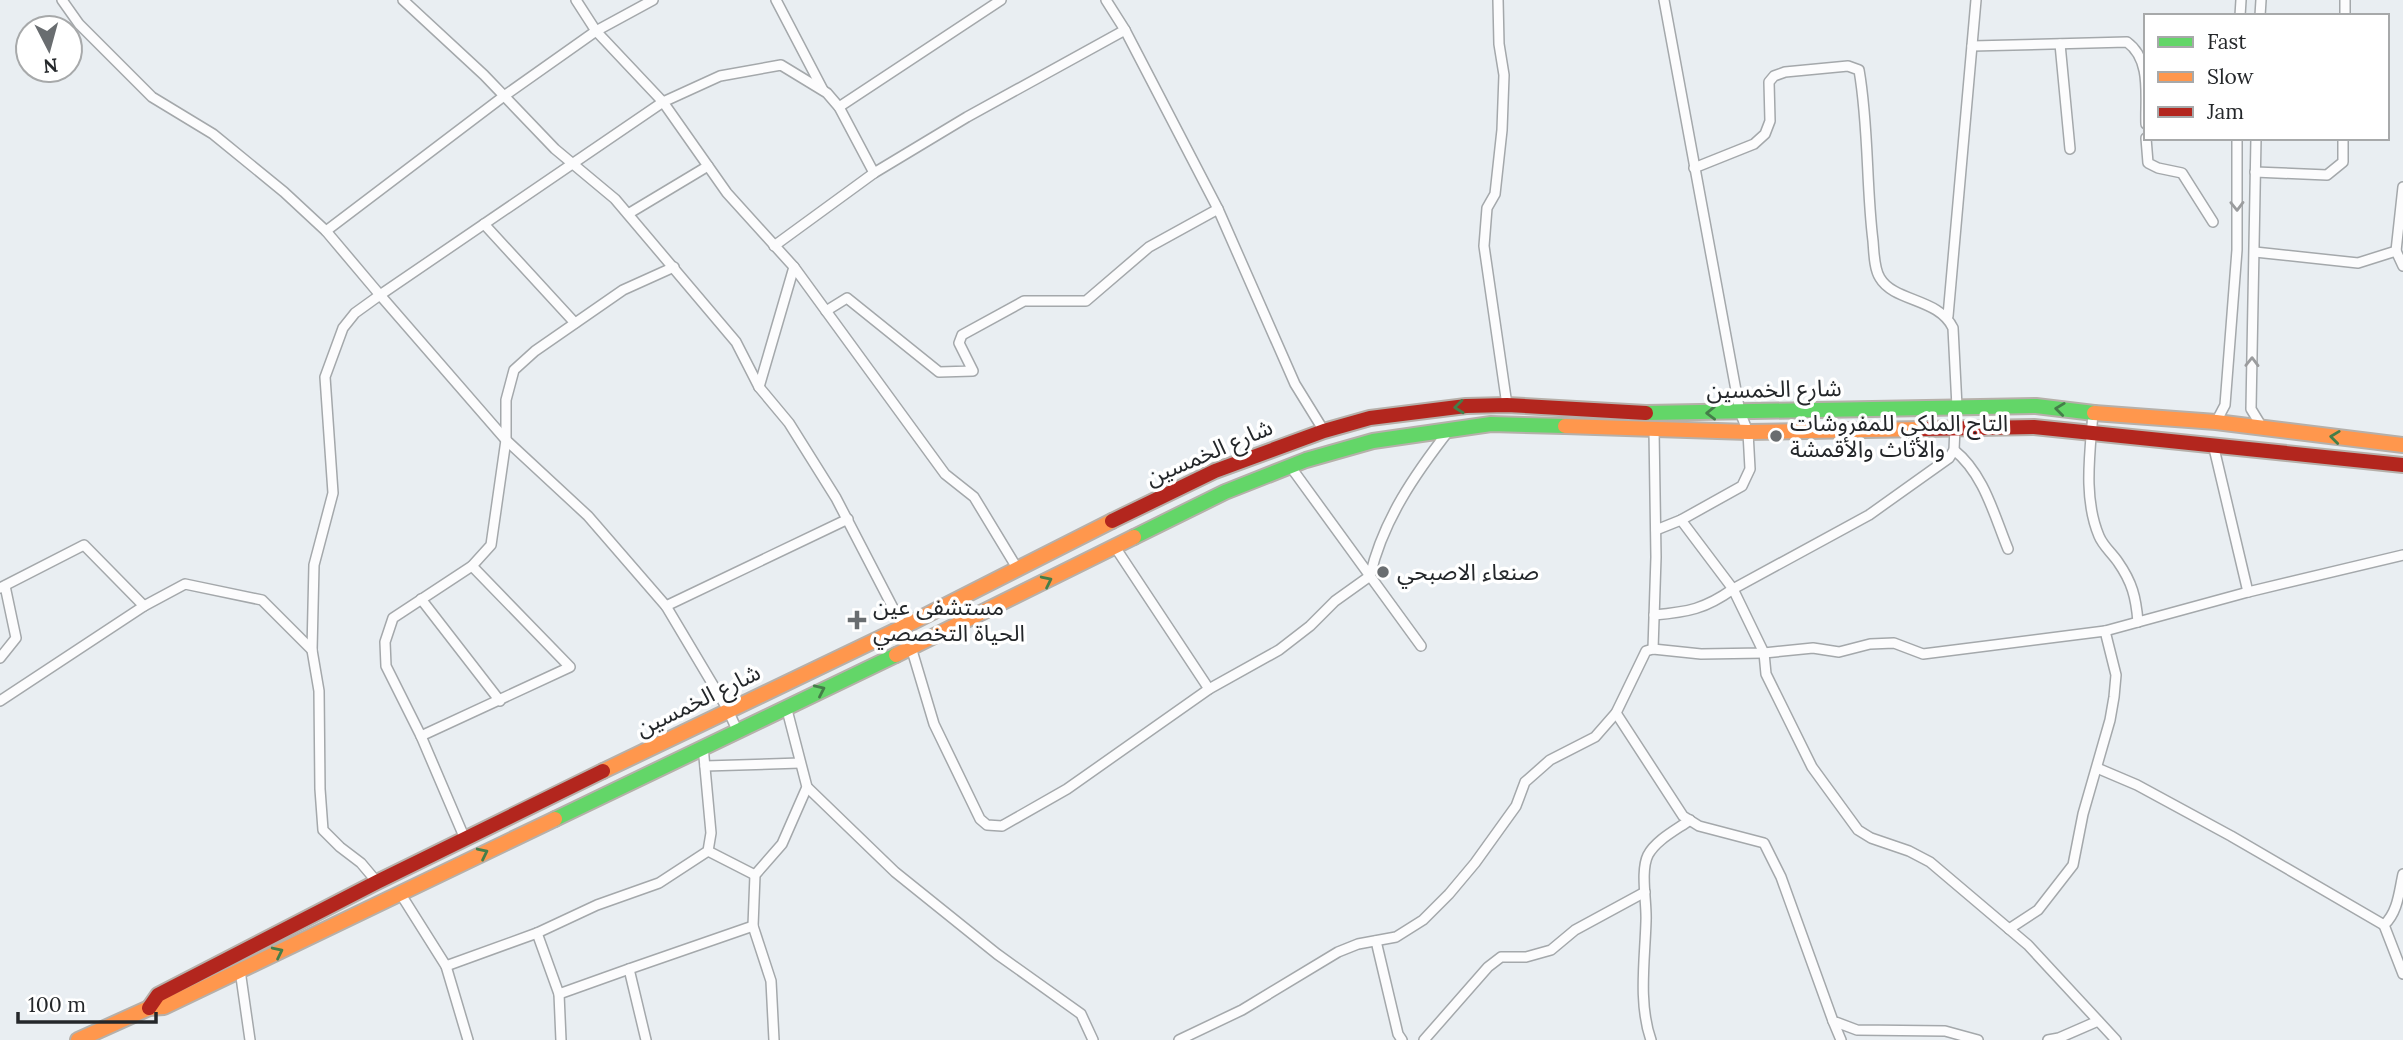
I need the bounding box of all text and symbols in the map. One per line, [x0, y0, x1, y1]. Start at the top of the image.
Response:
north arrow [14, 14, 84, 84]
legend [2144, 14, 2389, 140]
text: Fast [2207, 28, 2247, 55]
text: N [42, 53, 59, 79]
text: Slow [2207, 63, 2254, 90]
text: Jam [2206, 98, 2244, 125]
one-way arrow [2229, 202, 2245, 212]
one-way arrow [2244, 356, 2260, 367]
street label: شارع الخمسين [1706, 373, 1842, 407]
one-way arrow [1453, 399, 1464, 414]
one-way arrow [2054, 402, 2066, 417]
one-way arrow [1705, 405, 1715, 421]
place label: التاج الملكي للمفروشات والأثاث والأقمشة [1790, 408, 2008, 463]
street label: شارع الخمسين [1141, 412, 1278, 494]
marker: التاج الملكي للمفروشات والأثاث والأقمشة [1768, 428, 1784, 444]
one-way arrow [2329, 429, 2341, 444]
place label: صنعاء الاصبحي [1397, 557, 1539, 589]
marker: صنعاء الاصبحي [1375, 564, 1391, 580]
one-way arrow [1040, 575, 1052, 589]
place label: مستشفى عين الحياة التخصصي [873, 592, 1025, 650]
marker: مستشفى عين الحياة التخصصي [847, 610, 867, 630]
street label: شارع الخمسين [631, 657, 766, 745]
one-way arrow [813, 684, 825, 698]
one-way arrow [476, 847, 488, 861]
one-way arrow [271, 946, 283, 960]
scale bar [18, 981, 156, 1025]
text: 100 m [28, 991, 86, 1018]

